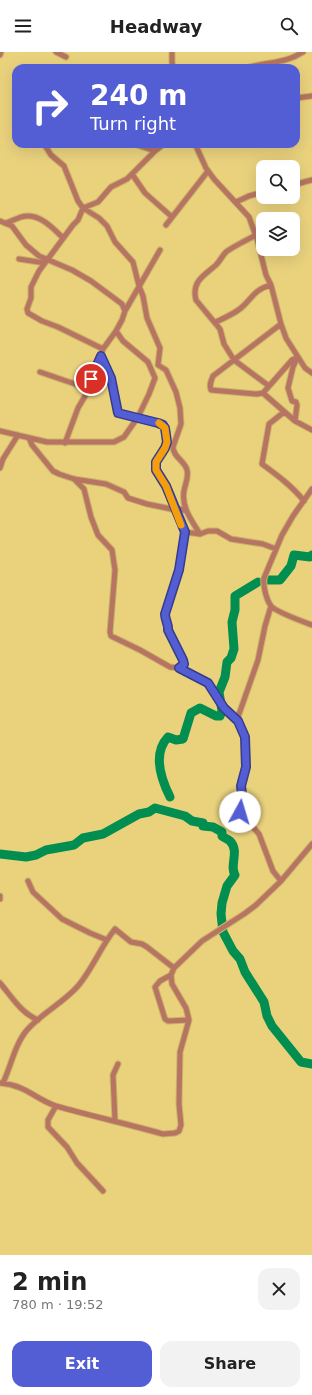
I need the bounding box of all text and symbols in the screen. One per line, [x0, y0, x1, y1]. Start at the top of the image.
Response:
icon: menu [12, 15, 34, 37]
icon: search [278, 15, 300, 37]
text: Headway [110, 16, 202, 37]
text: 240 m [90, 79, 187, 112]
icon: right [24, 80, 76, 132]
text: Turn right [90, 113, 176, 134]
map controls [256, 160, 300, 256]
button: search [256, 160, 300, 204]
button: layers [256, 212, 300, 256]
pin [74, 362, 108, 396]
icon: arrive [80, 368, 102, 390]
position arrow [219, 791, 261, 833]
text: 2 min [12, 1268, 87, 1296]
button: close [258, 1268, 300, 1310]
text: 780 m · 19:52 [12, 1297, 103, 1312]
button: Exit [12, 1341, 152, 1387]
button: Share [160, 1341, 300, 1387]

